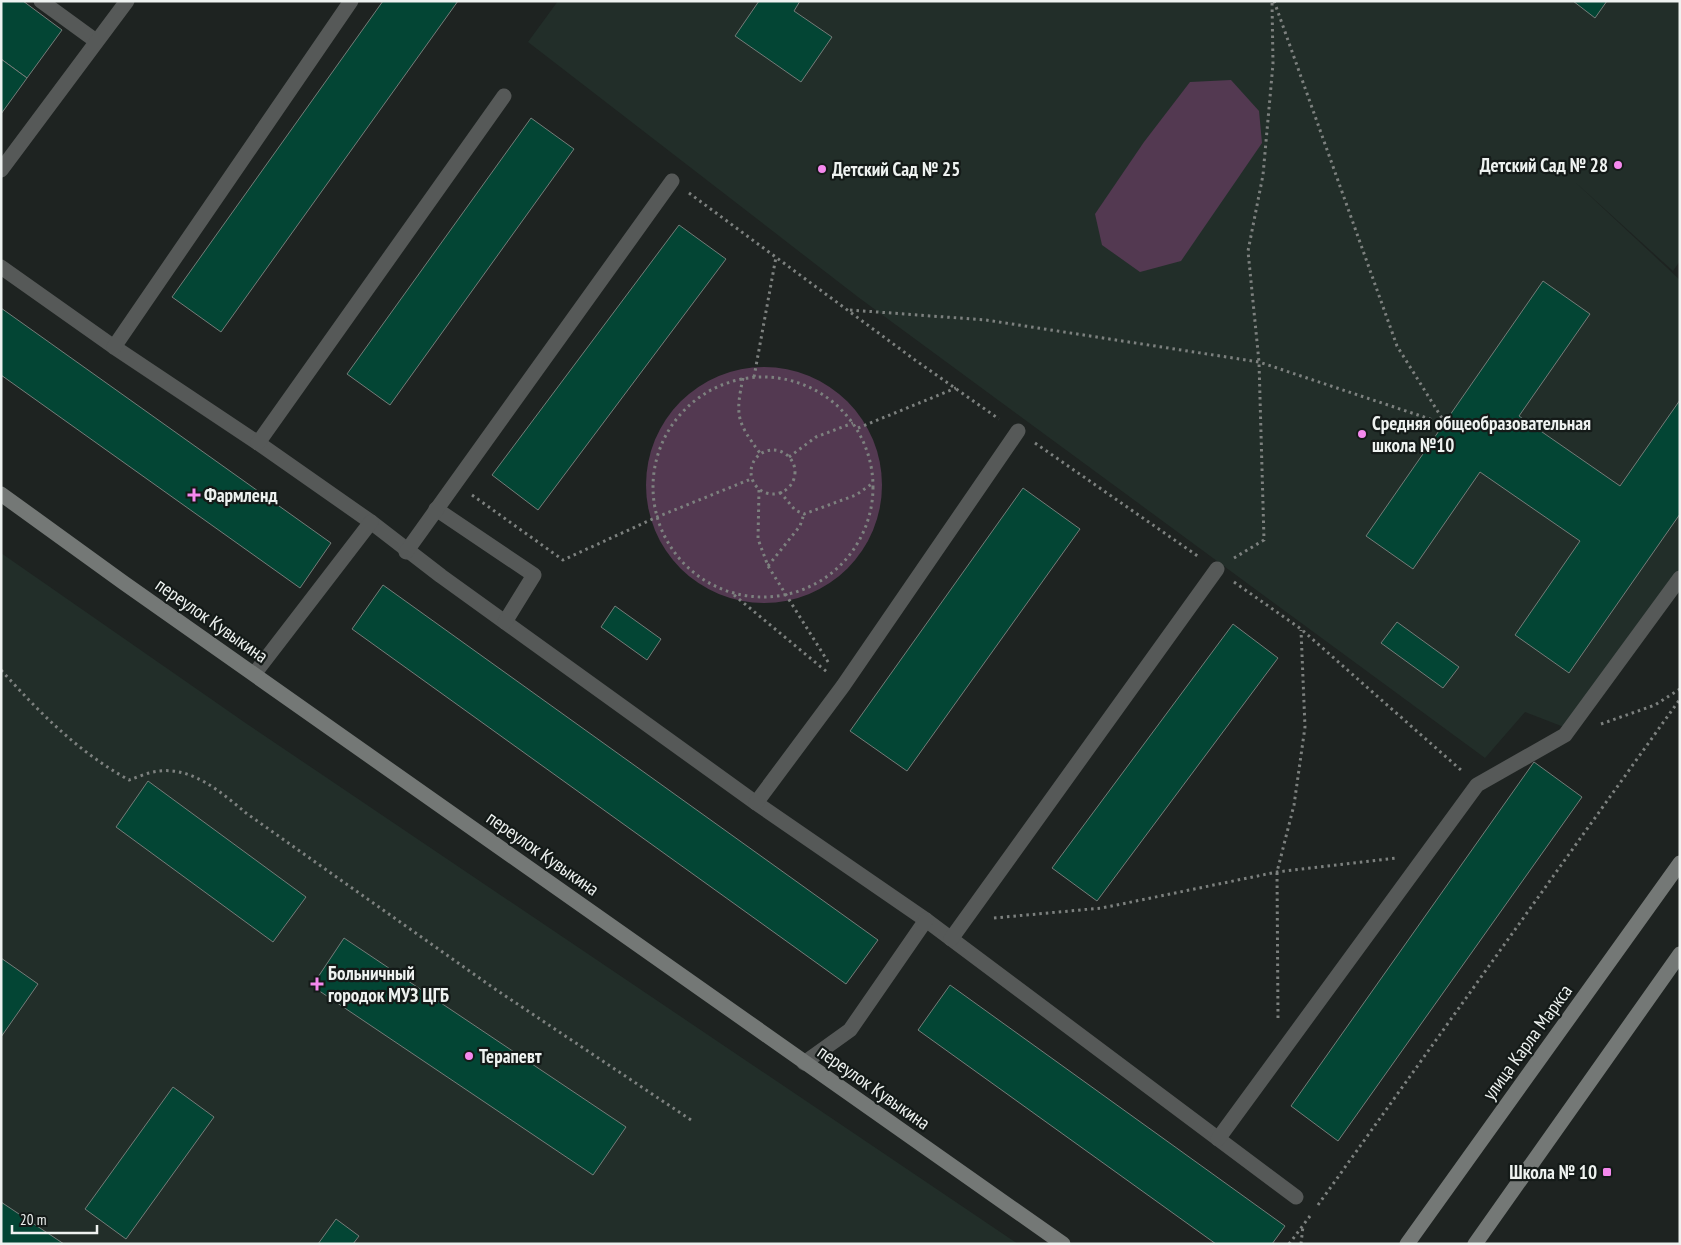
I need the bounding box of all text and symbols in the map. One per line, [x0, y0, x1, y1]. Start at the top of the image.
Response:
place label: Детский Сад № 28 [1480, 153, 1608, 177]
place label: Детский Сад № 25 [832, 157, 960, 181]
marker: Детский Сад № 28 [1612, 159, 1624, 171]
marker: Детский Сад № 25 [816, 163, 828, 175]
place label: Средняя общеобразовательная школа №10 [1372, 411, 1591, 457]
marker: Средняя общеобразовательная школа №10 [1356, 428, 1368, 440]
place label: Фармленд [204, 483, 277, 507]
marker: Фармленд [188, 489, 200, 501]
street label: переулок Кувыкина [151, 572, 273, 668]
street label: переулок Кувыкина [482, 805, 604, 901]
place label: Больничный городок МУЗ ЦГБ [328, 961, 449, 1007]
marker: Больничный городок МУЗ ЦГБ [310, 977, 324, 991]
street label: улица Карла Маркса [1477, 979, 1577, 1105]
street label: переулок Кувыкина [813, 1039, 935, 1135]
place label: Терапевт [479, 1044, 542, 1068]
marker: Терапевт [463, 1050, 475, 1062]
place label: Школа № 10 [1509, 1160, 1597, 1184]
marker: Школа № 10 [1601, 1166, 1613, 1178]
scale bar [12, 1202, 98, 1234]
text: 20 m [20, 1210, 46, 1229]

